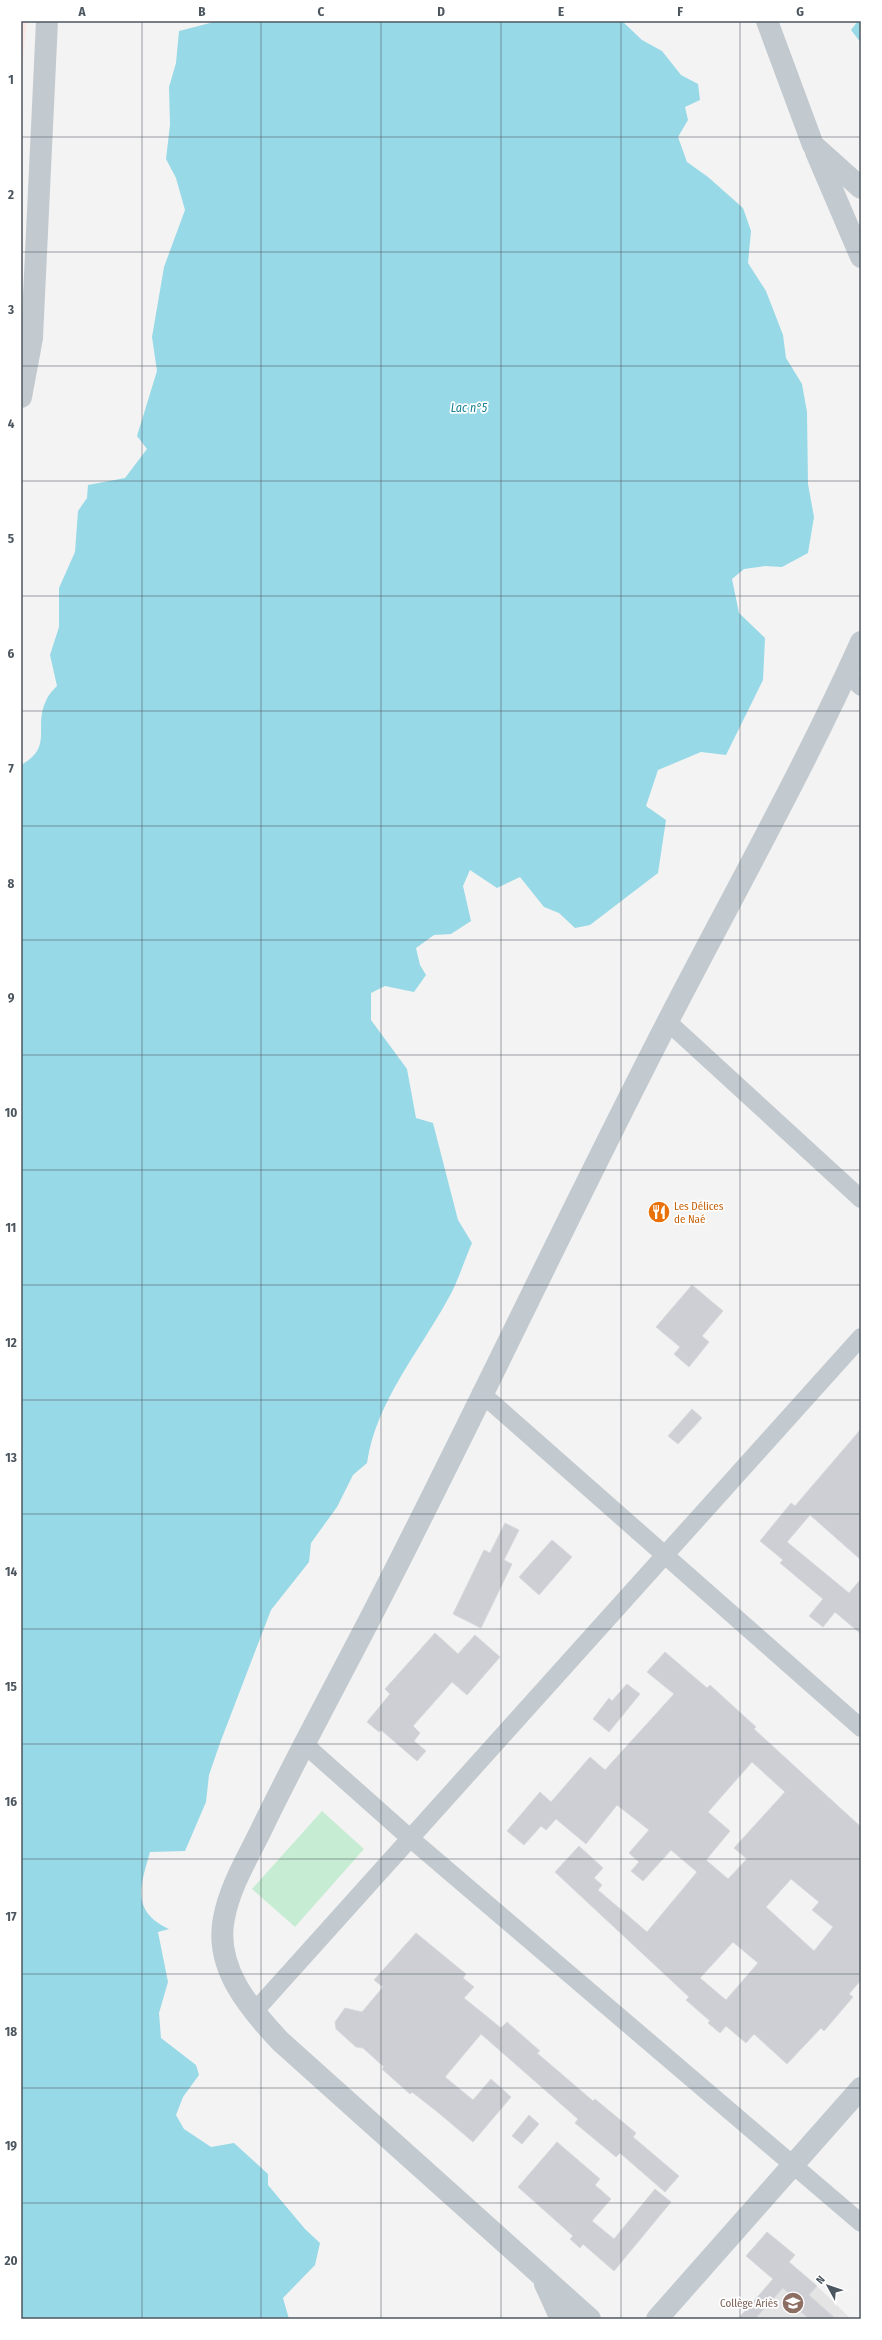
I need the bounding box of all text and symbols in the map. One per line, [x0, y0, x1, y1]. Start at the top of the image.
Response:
text: A [77, 4, 86, 19]
text: B [198, 4, 206, 19]
text: C [318, 4, 325, 19]
text: D [437, 4, 445, 19]
text: E [558, 4, 564, 19]
text: F [677, 4, 683, 19]
text: G [796, 4, 804, 19]
text: 1 [8, 72, 14, 87]
text: 2 [7, 187, 14, 202]
text: 3 [7, 302, 14, 317]
water label: Lac n°5 [451, 401, 488, 415]
text: 4 [8, 416, 15, 431]
text: 5 [8, 531, 14, 546]
text: 6 [8, 646, 15, 661]
text: 7 [8, 761, 14, 776]
text: 8 [8, 876, 15, 891]
text: 9 [8, 990, 15, 1005]
text: 10 [5, 1105, 17, 1120]
restaurant icon: Les Délices de Naé [646, 1199, 672, 1225]
place label: Les Délices de Naé [674, 1200, 724, 1226]
text: 11 [6, 1220, 16, 1235]
text: 12 [5, 1335, 17, 1350]
text: 13 [5, 1450, 17, 1465]
text: 14 [5, 1564, 17, 1579]
text: 15 [5, 1679, 17, 1694]
text: 16 [5, 1794, 17, 1809]
text: 17 [5, 1909, 17, 1924]
text: 18 [5, 2024, 17, 2039]
text: 19 [5, 2138, 17, 2153]
text: 20 [3, 2253, 18, 2268]
north arrow [808, 2266, 848, 2306]
text: N [814, 2273, 828, 2287]
school or university icon: Collège Ariès [780, 2290, 806, 2316]
place label: Collège Ariès [720, 2297, 778, 2310]

